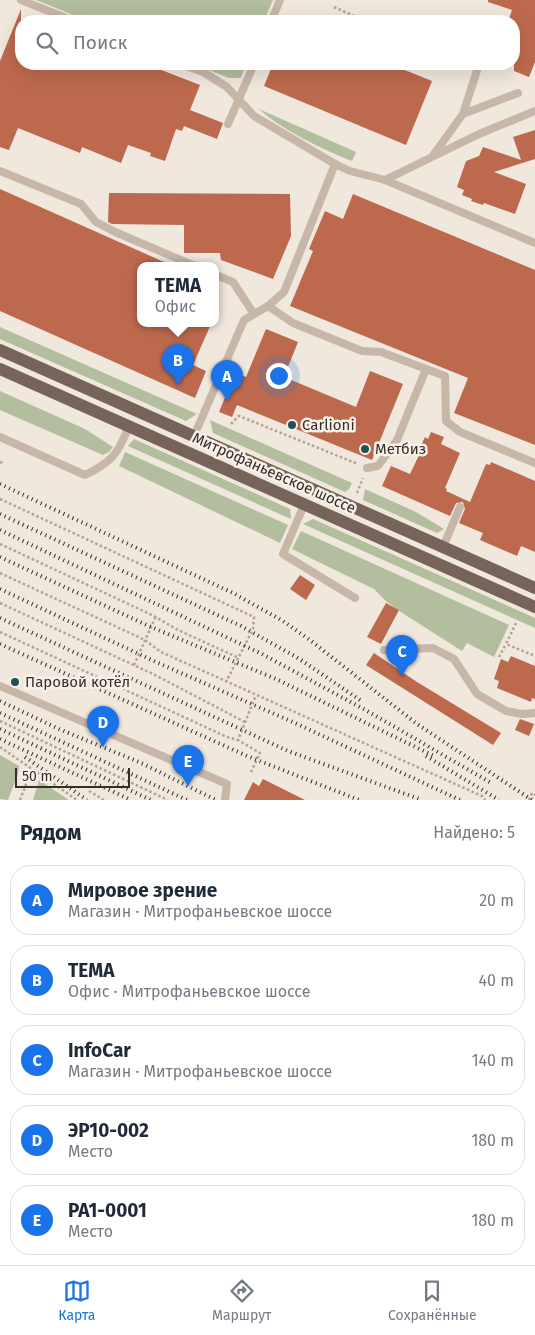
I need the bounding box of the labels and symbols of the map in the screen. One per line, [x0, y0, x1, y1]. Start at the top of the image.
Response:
pin: B [162, 344, 194, 385]
pin: A [211, 360, 243, 401]
your location [266, 363, 292, 389]
place label: Carlioni [302, 416, 355, 434]
marker: Carlioni [286, 419, 298, 431]
street label: Митрофаньевское шоссе [190, 429, 358, 517]
place label: Метбиз [375, 440, 426, 458]
marker: Метбиз [359, 443, 371, 455]
pin: C [386, 635, 418, 676]
place label: Паровой котёл [25, 673, 130, 691]
marker: Паровой котёл [9, 676, 21, 688]
pin: D [87, 706, 119, 747]
pin: E [172, 745, 204, 786]
scale bar [15, 765, 130, 788]

